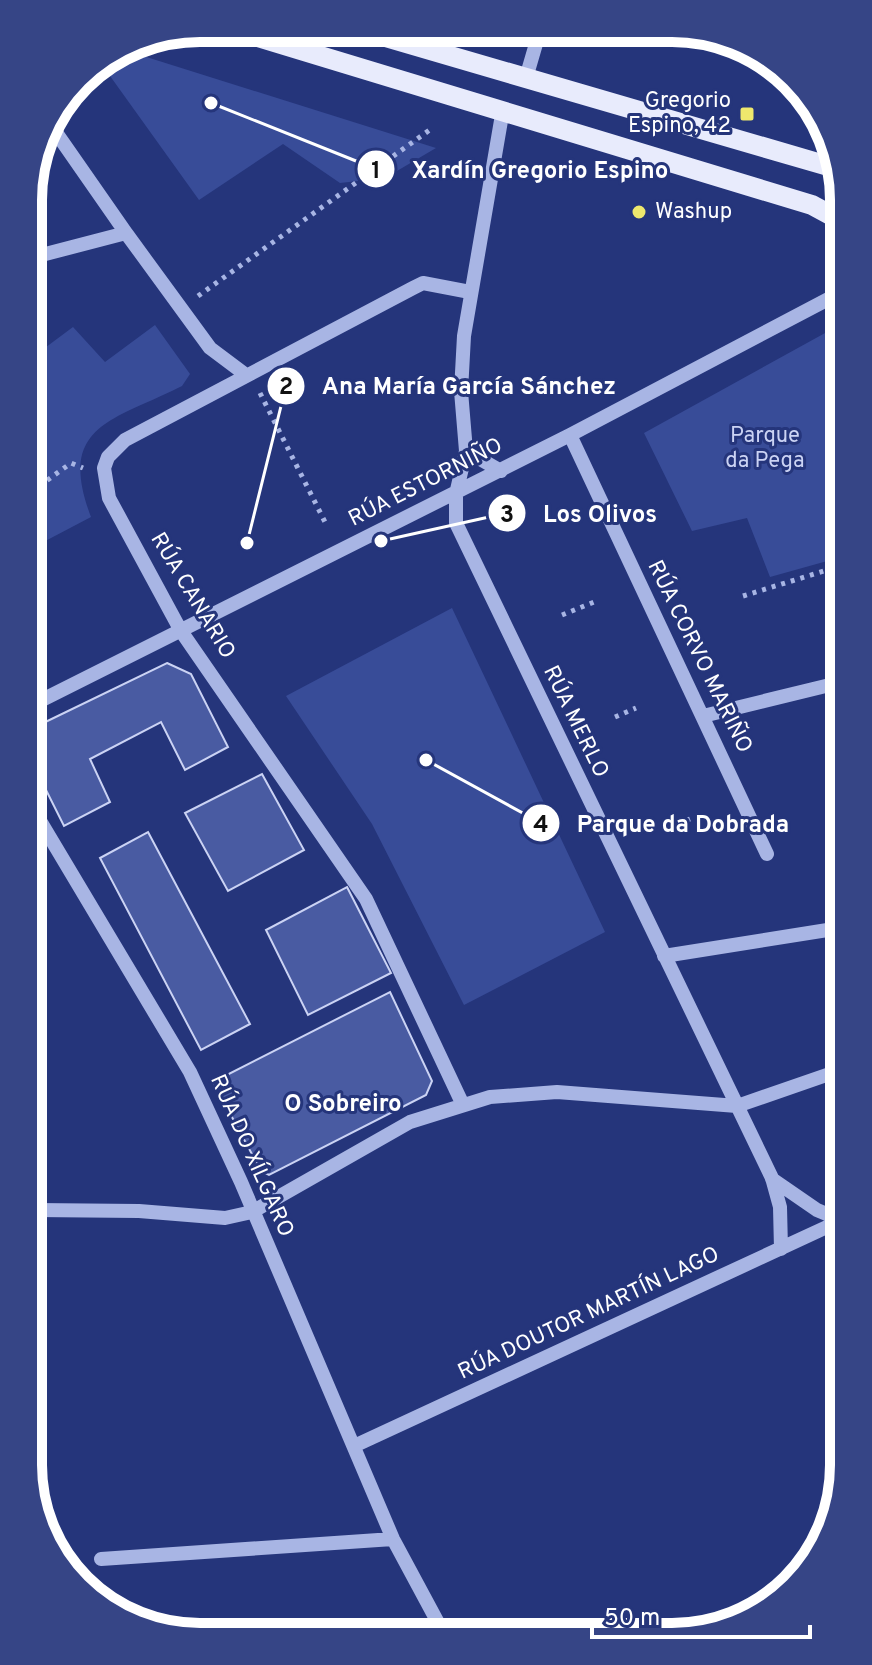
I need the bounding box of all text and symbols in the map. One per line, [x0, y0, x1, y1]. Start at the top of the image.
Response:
place label: Gregorio Espino, 42 [628, 88, 731, 140]
marker: Gregorio Espino, 42 [738, 105, 756, 123]
callout: Xardín Gregorio Espino [356, 145, 685, 193]
text: 1 [371, 157, 381, 187]
text: Xardín Gregorio Espino [412, 157, 668, 187]
place label: Washup [655, 199, 732, 226]
marker: Washup [630, 203, 648, 221]
callout: Ana María García Sánchez [266, 362, 632, 410]
text: 2 [279, 373, 293, 403]
text: Ana María García Sánchez [322, 373, 616, 403]
park label: Parque da Pega [725, 423, 805, 475]
street label: RÚA ESTORNIÑO [343, 430, 508, 533]
callout: Los Olivos [487, 489, 673, 537]
text: 3 [500, 501, 514, 531]
text: Los Olivos [543, 501, 657, 531]
street label: RÚA CANARIO [144, 526, 243, 664]
street label: RÚA CORVO MARIÑO [641, 555, 760, 758]
street label: RÚA MERLO [536, 660, 616, 783]
callout: Parque da Dobrada [521, 799, 805, 847]
text: 4 [533, 811, 549, 841]
text: Parque da Dobrada [577, 811, 789, 841]
street label: RÚA DO XÍLGARO [203, 1069, 302, 1241]
district label: O Sobreiro [284, 1090, 402, 1120]
street label: RÚA DOUTOR MARTÍN LAGO [453, 1239, 724, 1386]
scale bar [592, 1589, 810, 1639]
text: 50 m [604, 1604, 660, 1634]

